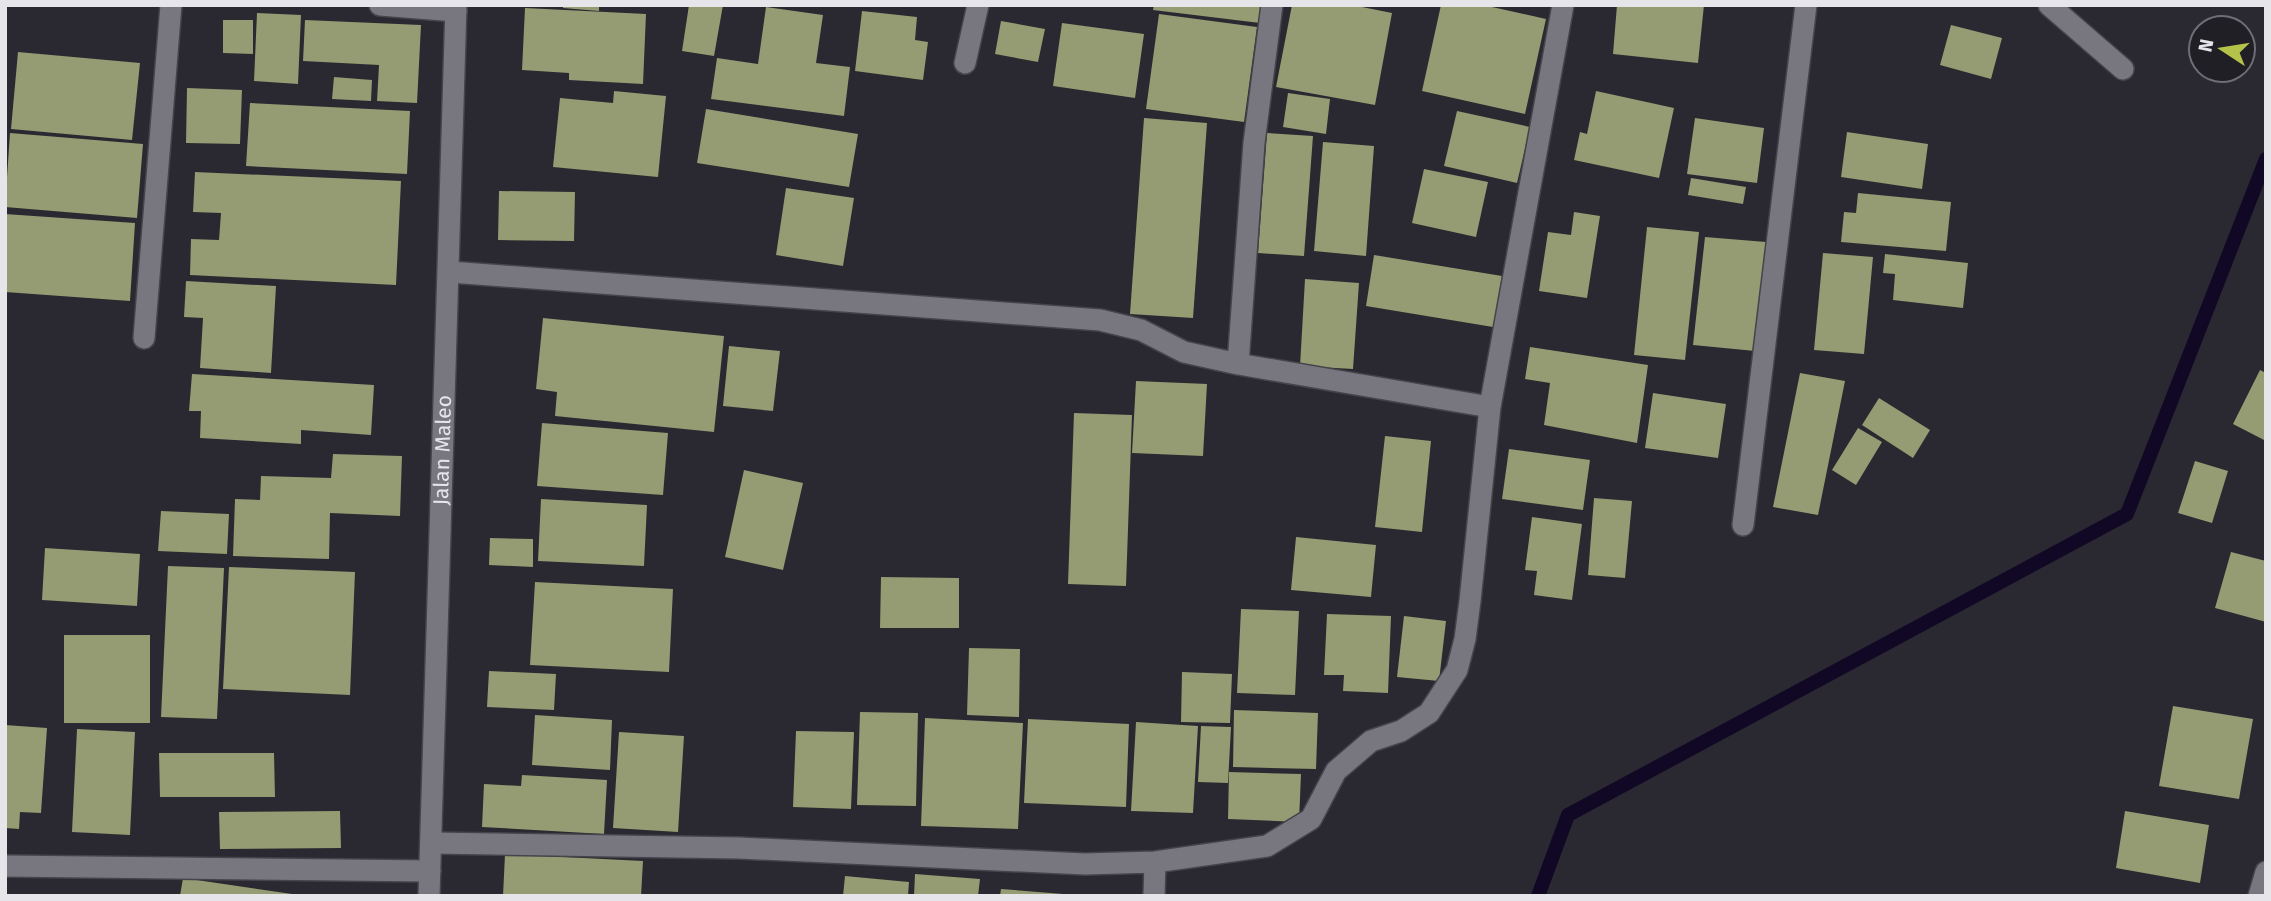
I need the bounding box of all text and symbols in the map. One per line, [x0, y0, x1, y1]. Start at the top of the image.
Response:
north arrow [2187, 14, 2257, 84]
text: N [2193, 37, 2218, 54]
street label: Jalan Maleo [428, 395, 457, 506]

